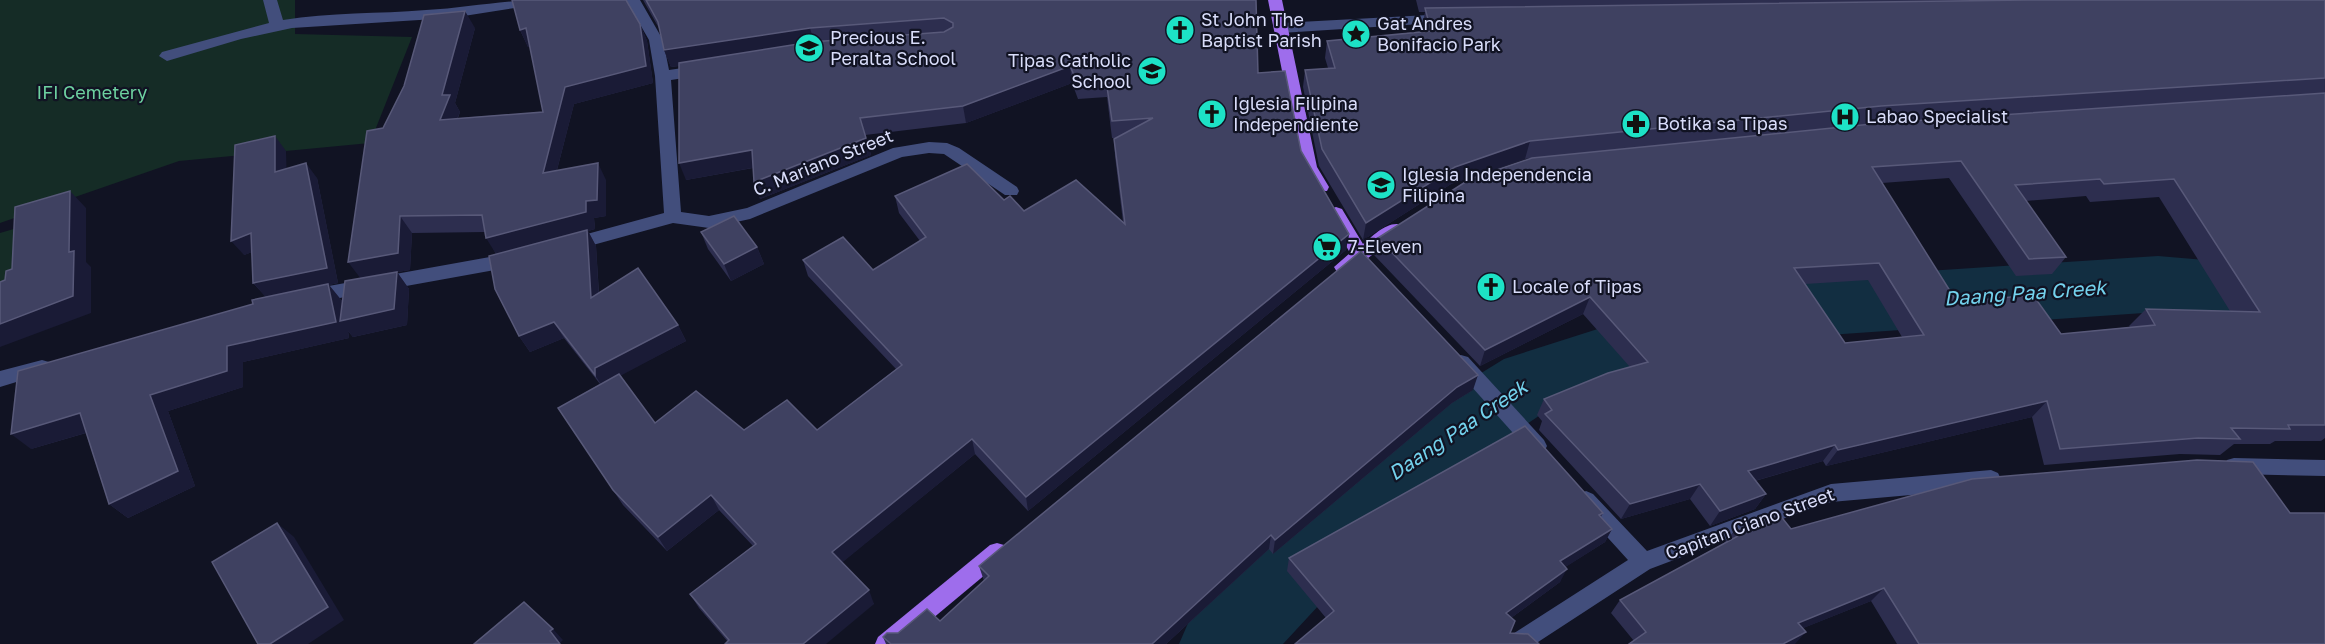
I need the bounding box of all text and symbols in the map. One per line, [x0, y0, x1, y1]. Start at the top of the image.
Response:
place label: St John The Baptist Parish [1201, 8, 1322, 51]
place label: Gat Andres Bonifacio Park [1377, 12, 1501, 55]
church icon: St John The Baptist Parish [1164, 14, 1196, 46]
place icon: Gat Andres Bonifacio Park [1340, 18, 1372, 50]
place label: Precious E. Peralta School [830, 26, 956, 69]
school or university icon: Precious E. Peralta School [793, 32, 825, 64]
place label: Tipas Catholic School [1008, 49, 1131, 92]
school or university icon: Tipas Catholic School [1136, 55, 1168, 87]
park label: IFI Cemetery [37, 81, 147, 103]
place label: Iglesia Filipina Independiente [1233, 92, 1359, 135]
church icon: Iglesia Filipina Independiente [1196, 98, 1228, 130]
hospital icon: Labao Specialist [1829, 101, 1861, 133]
place label: Labao Specialist [1866, 105, 2008, 127]
pharmacy icon: Botika sa Tipas [1620, 108, 1652, 140]
place label: Botika sa Tipas [1657, 112, 1788, 134]
street label: C. Mariano Street [749, 124, 896, 200]
place label: Iglesia Independencia Filipina [1402, 163, 1592, 206]
school or university icon: Iglesia Independencia Filipina [1365, 169, 1397, 201]
supermarket icon: 7-Eleven [1311, 231, 1343, 263]
place label: 7-Eleven [1348, 235, 1422, 257]
church icon: Locale of Tipas [1475, 271, 1507, 303]
water label: Daang Paa Creek [1943, 274, 2110, 311]
place label: Locale of Tipas [1512, 275, 1642, 297]
water label: Daang Paa Creek [1383, 372, 1534, 485]
street label: Capitan Ciano Street [1662, 482, 1837, 564]

